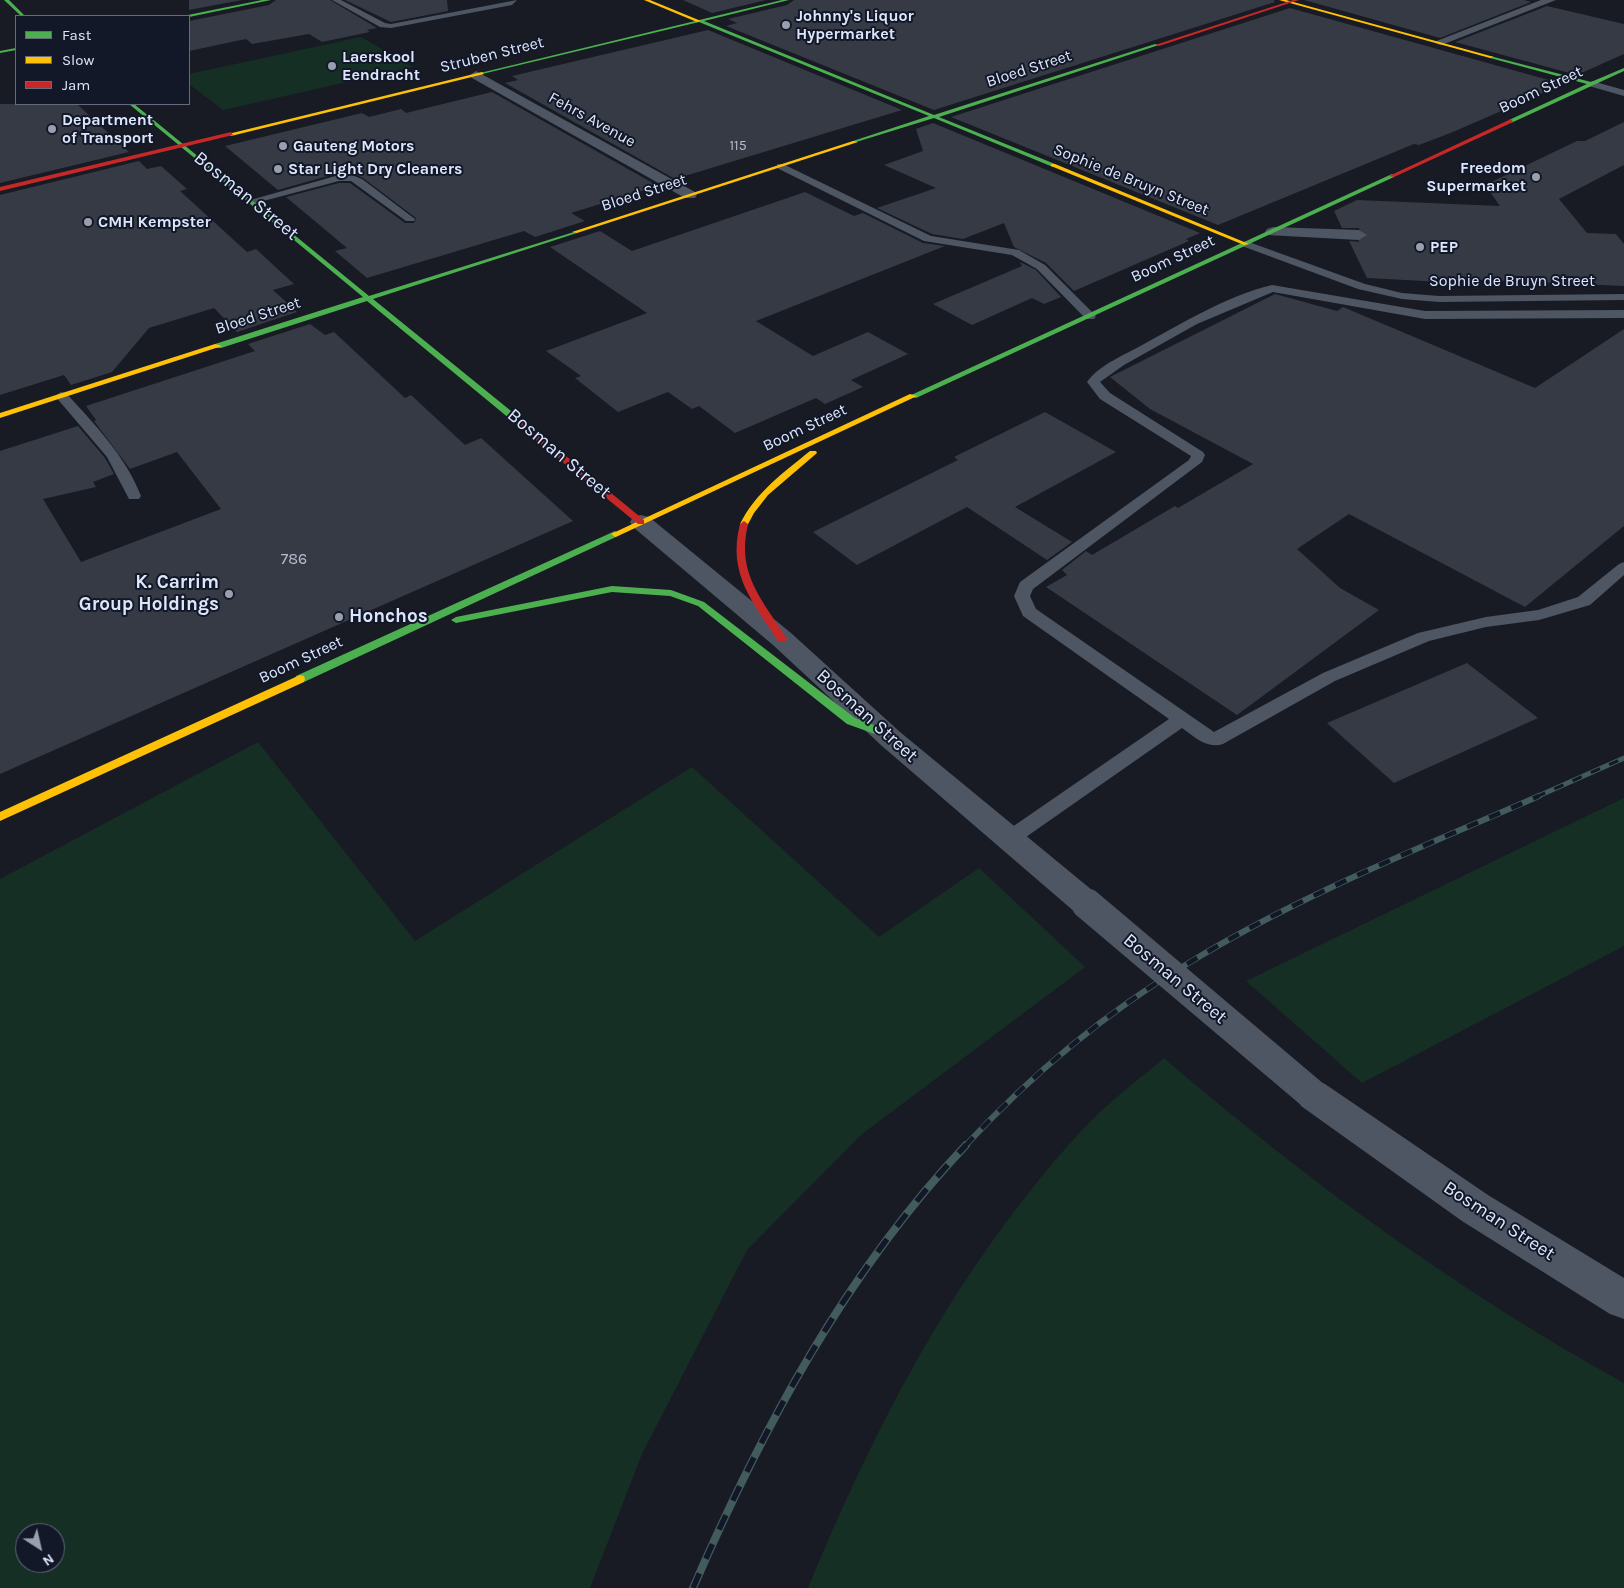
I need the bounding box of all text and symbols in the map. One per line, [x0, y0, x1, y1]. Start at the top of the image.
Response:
place label: Johnny's Liquor Hypermarket [796, 6, 914, 44]
legend [15, 15, 190, 105]
marker: Johnny's Liquor Hypermarket [780, 19, 792, 31]
text: Fast [62, 26, 91, 44]
street label: Struben Street [438, 33, 546, 77]
street label: Bloed Street [984, 46, 1074, 92]
place label: Laerskool Eendracht [342, 47, 420, 85]
text: Slow [62, 51, 94, 69]
marker: Laerskool Eendracht [326, 60, 338, 72]
street label: Boom Street [1496, 62, 1586, 118]
text: Jam [62, 76, 90, 94]
street label: Fehrs Avenue [545, 88, 639, 152]
place label: Department of Transport [62, 110, 154, 148]
marker: Department of Transport [46, 123, 58, 135]
place label: Gauteng Motors [293, 136, 414, 156]
house number: 115 [729, 138, 747, 154]
marker: Gauteng Motors [277, 140, 289, 152]
street label: Sophie de Bruyn Street [1050, 140, 1212, 220]
street label: Bosman Street [189, 147, 303, 245]
place label: Freedom Supermarket [1426, 158, 1526, 196]
place label: Star Light Dry Cleaners [288, 159, 462, 179]
marker: Star Light Dry Cleaners [272, 163, 284, 175]
street label: Bloed Street [599, 170, 689, 216]
marker: Freedom Supermarket [1530, 171, 1542, 183]
place label: CMH Kempster [98, 212, 211, 232]
marker: CMH Kempster [82, 216, 94, 228]
street label: Boom Street [1128, 231, 1218, 287]
place label: PEP [1430, 237, 1458, 257]
marker: PEP [1414, 241, 1426, 253]
street label: Sophie de Bruyn Street [1429, 271, 1595, 291]
street label: Bloed Street [213, 293, 303, 339]
street label: Boom Street [760, 400, 850, 456]
street label: Bosman Street [502, 404, 616, 504]
house number: 786 [281, 549, 307, 569]
place label: K. Carrim Group Holdings [79, 572, 219, 616]
marker: K. Carrim Group Holdings [223, 588, 235, 600]
place label: Honchos [349, 606, 428, 628]
marker: Honchos [333, 611, 345, 623]
street label: Boom Street [256, 632, 346, 688]
street label: Bosman Street [812, 665, 922, 767]
street label: Bosman Street [1118, 929, 1232, 1029]
street label: Bosman Street [1439, 1176, 1559, 1266]
north arrow [15, 1523, 65, 1573]
text: N [39, 1550, 57, 1570]

